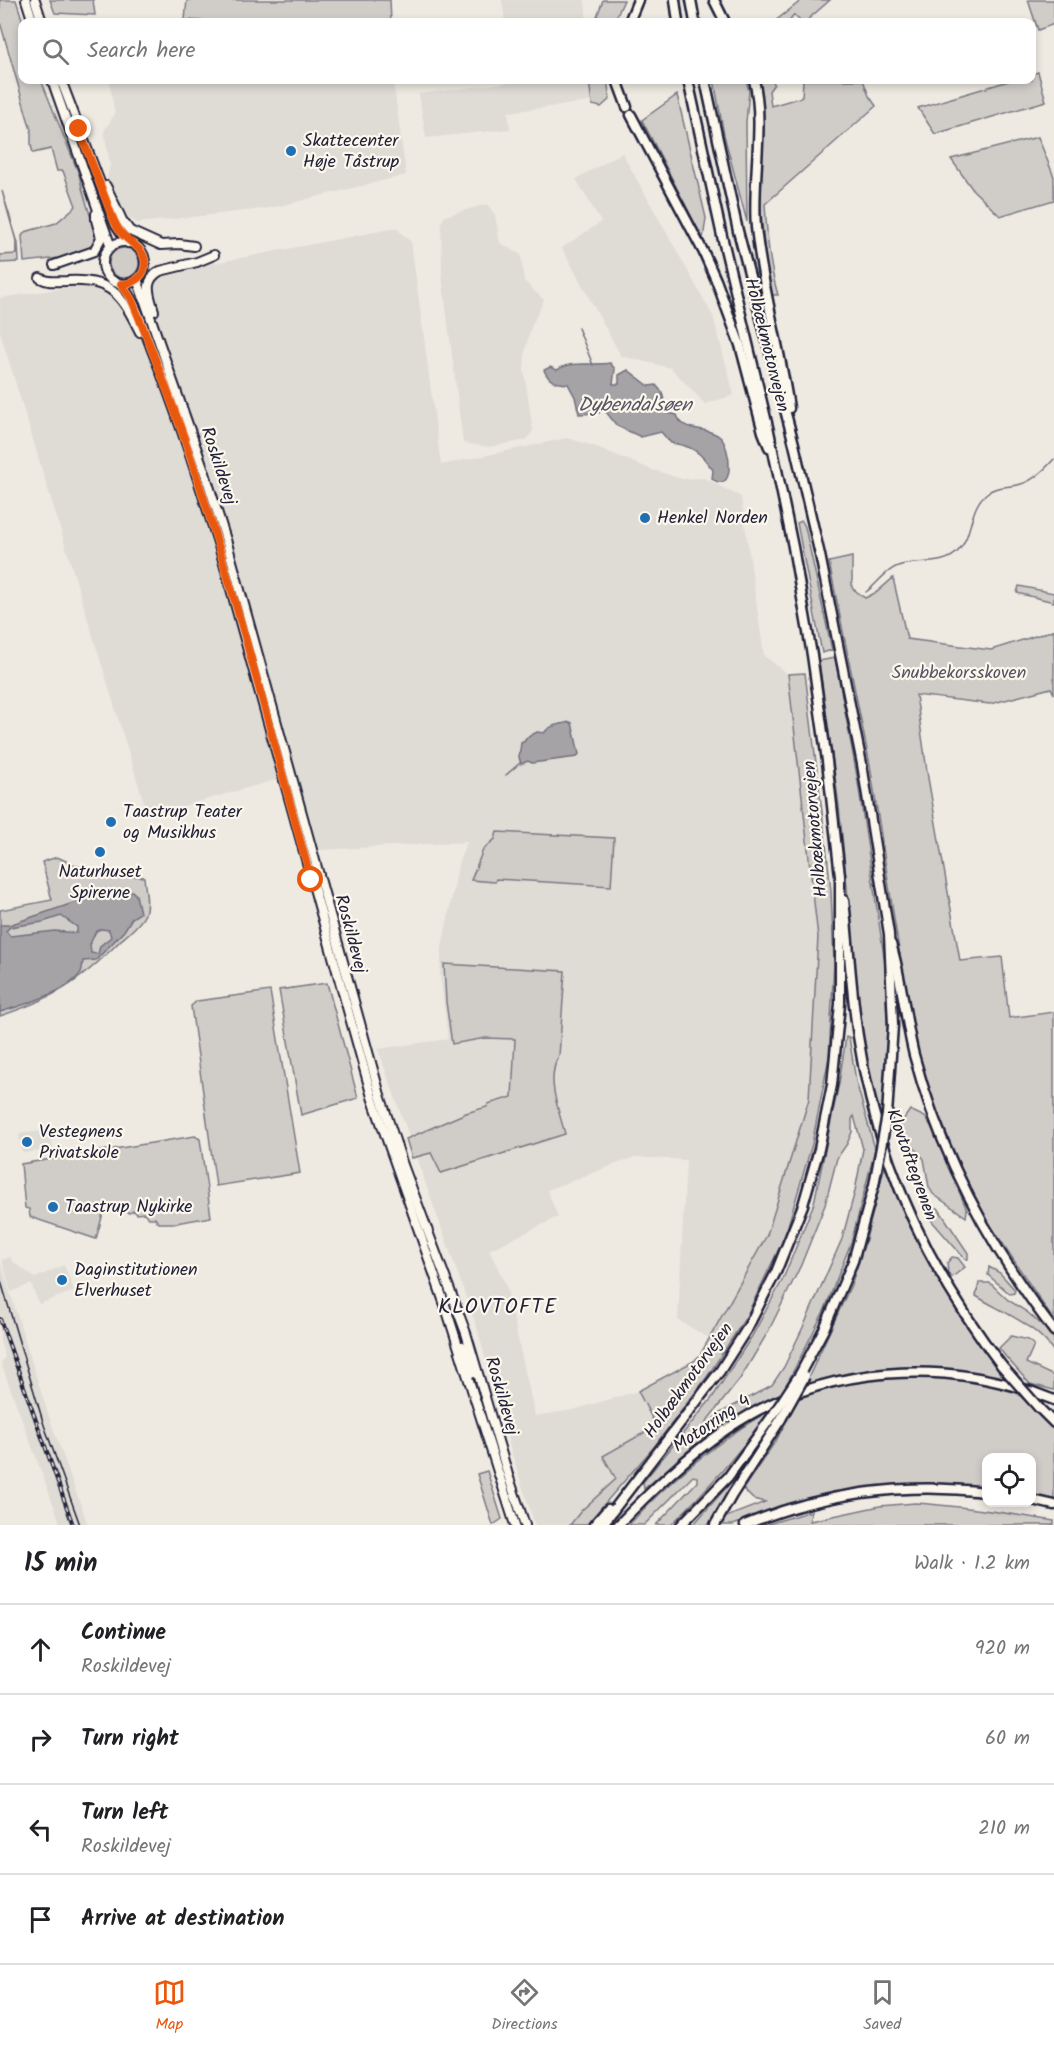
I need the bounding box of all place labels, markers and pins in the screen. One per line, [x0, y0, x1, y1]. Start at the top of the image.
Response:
place label: Skattecenter Høje Tåstrup [303, 127, 400, 177]
marker: Skattecenter Høje Tåstrup [284, 144, 298, 158]
place label: Henkel Norden [657, 504, 768, 533]
marker: Henkel Norden [638, 511, 652, 525]
place label: Taastrup Teater og Musikhus [123, 798, 243, 848]
marker: Taastrup Teater og Musikhus [104, 815, 118, 829]
marker: Naturhuset Spirerne [93, 845, 107, 859]
place label: Naturhuset Spirerne [58, 858, 143, 908]
place label: Vestegnens Privatskole [39, 1118, 123, 1168]
marker: Vestegnens Privatskole [20, 1135, 34, 1149]
place label: Taastrup Nykirke [65, 1193, 192, 1222]
marker: Taastrup Nykirke [46, 1200, 60, 1214]
place label: Daginstitutionen Elverhuset [74, 1256, 198, 1306]
marker: Daginstitutionen Elverhuset [55, 1273, 69, 1287]

